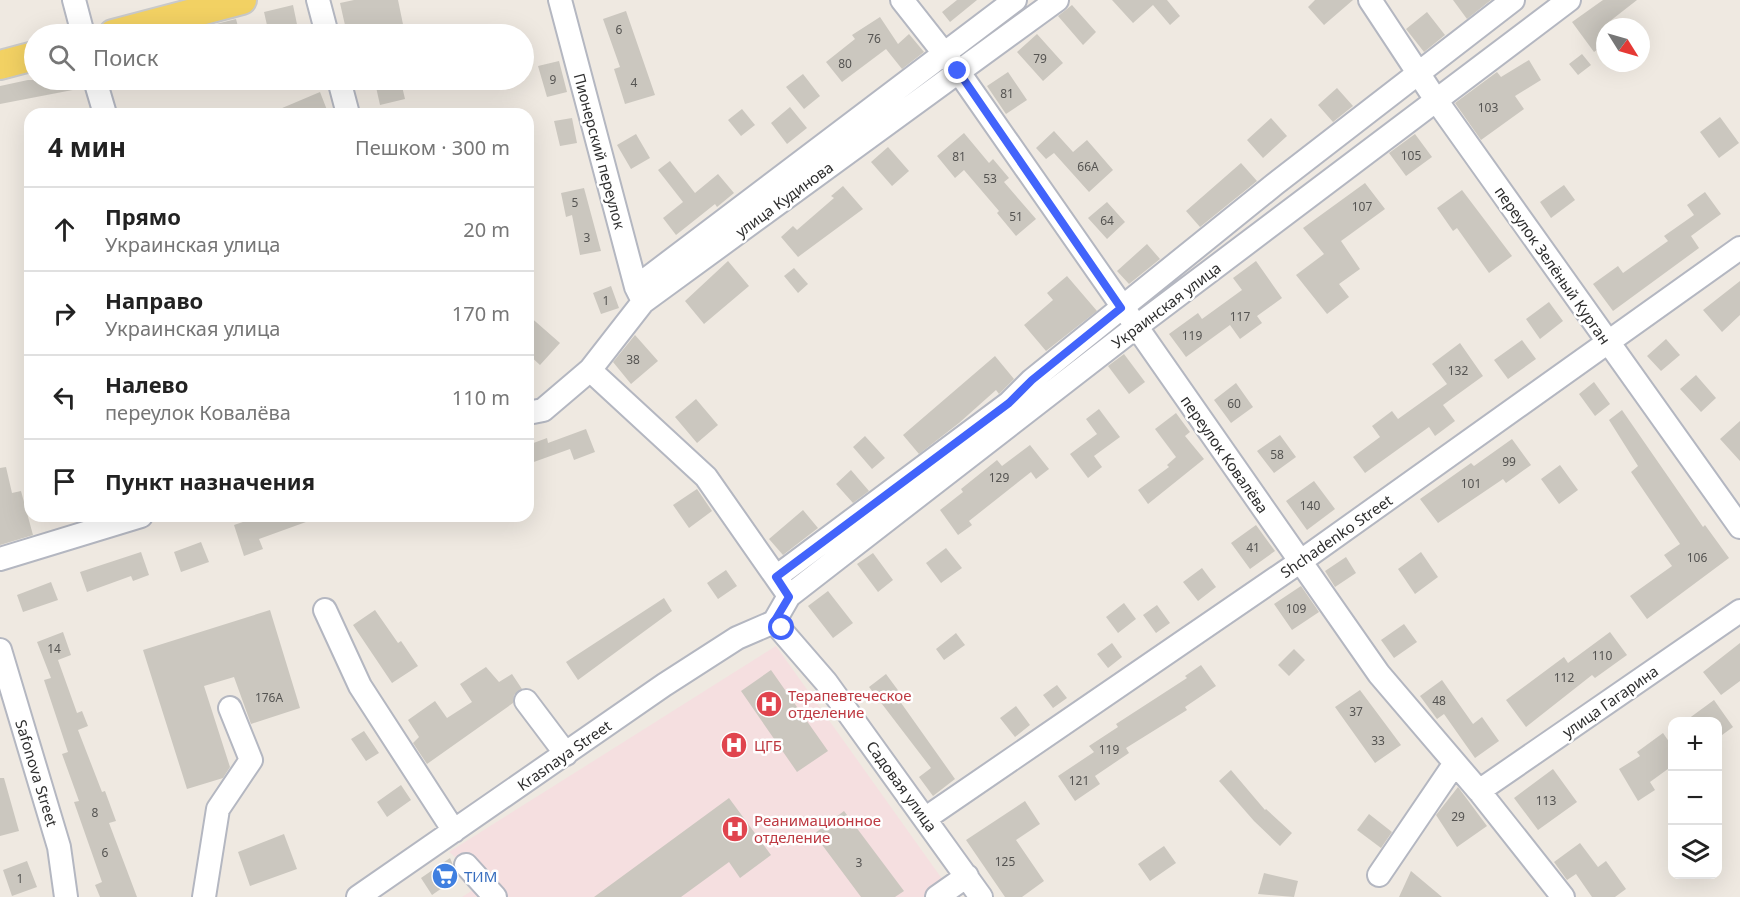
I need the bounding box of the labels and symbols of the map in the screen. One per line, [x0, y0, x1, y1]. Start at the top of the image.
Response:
north arrow [1596, 18, 1650, 72]
house number: 6 [616, 21, 623, 38]
house number: 76 [867, 30, 881, 47]
house number: 79 [1033, 50, 1047, 67]
house number: 80 [838, 55, 852, 72]
route end [944, 57, 970, 83]
house number: 9 [550, 71, 557, 88]
street label: Пионерский переулок [570, 71, 630, 231]
house number: 4 [631, 74, 638, 91]
house number: 81 [1000, 85, 1014, 102]
house number: 103 [1478, 99, 1498, 116]
house number: 105 [1401, 147, 1421, 164]
house number: 81 [952, 148, 966, 165]
street label: улица Кудинова [731, 157, 837, 241]
house number: 66А [1077, 158, 1099, 175]
house number: 53 [983, 170, 997, 187]
street label: переулок Зелёный Курган [1491, 182, 1615, 348]
house number: 5 [572, 194, 579, 211]
house number: 107 [1352, 198, 1372, 215]
house number: 51 [1009, 208, 1023, 225]
house number: 64 [1100, 212, 1114, 229]
house number: 3 [584, 229, 591, 246]
street label: Украинская улица [1107, 257, 1225, 353]
house number: 1 [603, 292, 609, 309]
house number: 117 [1230, 308, 1250, 325]
house number: 119 [1182, 327, 1202, 344]
house number: 38 [626, 351, 640, 368]
house number: 132 [1448, 362, 1468, 379]
street label: переулок Ковалёва [1177, 391, 1273, 517]
house number: 60 [1227, 395, 1241, 412]
house number: 58 [1270, 446, 1284, 463]
house number: 99 [1502, 453, 1516, 470]
house number: 129 [989, 469, 1009, 486]
house number: 101 [1461, 475, 1481, 492]
street label: Shchadenko Street [1276, 490, 1396, 582]
house number: 140 [1300, 497, 1320, 514]
house number: 41 [1246, 539, 1260, 556]
house number: 106 [1687, 549, 1707, 566]
house number: 109 [1286, 600, 1306, 617]
route start [768, 614, 794, 640]
house number: 14 [47, 640, 61, 657]
house number: 110 [1592, 647, 1612, 664]
street label: улица Гагарина [1558, 660, 1662, 742]
house number: 112 [1554, 669, 1574, 686]
place label: Терапевтеческое отделение [788, 685, 911, 722]
house number: 176А [255, 689, 283, 706]
hospital icon: Терапевтеческое отделение [754, 689, 784, 719]
house number: 48 [1432, 692, 1446, 709]
house number: 37 [1349, 703, 1363, 720]
street label: Krasnaya Street [513, 715, 615, 795]
street label: Safonova Street [11, 717, 63, 829]
hospital icon: ЦГБ [719, 730, 749, 760]
house number: 33 [1371, 732, 1385, 749]
place label: ЦГБ [754, 735, 782, 755]
street label: Садовая улица [862, 736, 942, 836]
house number: 119 [1099, 741, 1119, 758]
house number: 121 [1069, 772, 1089, 789]
house number: 113 [1536, 792, 1556, 809]
house number: 8 [92, 804, 99, 821]
house number: 29 [1451, 808, 1465, 825]
place label: Реанимационное отделение [754, 810, 881, 847]
hospital icon: Реанимационное отделение [720, 814, 750, 844]
house number: 6 [102, 844, 109, 861]
house number: 125 [995, 853, 1015, 870]
house number: 3 [856, 854, 863, 871]
supermarket icon: ТИМ [430, 861, 460, 891]
place label: ТИМ [464, 866, 497, 886]
house number: 1 [17, 870, 23, 887]

